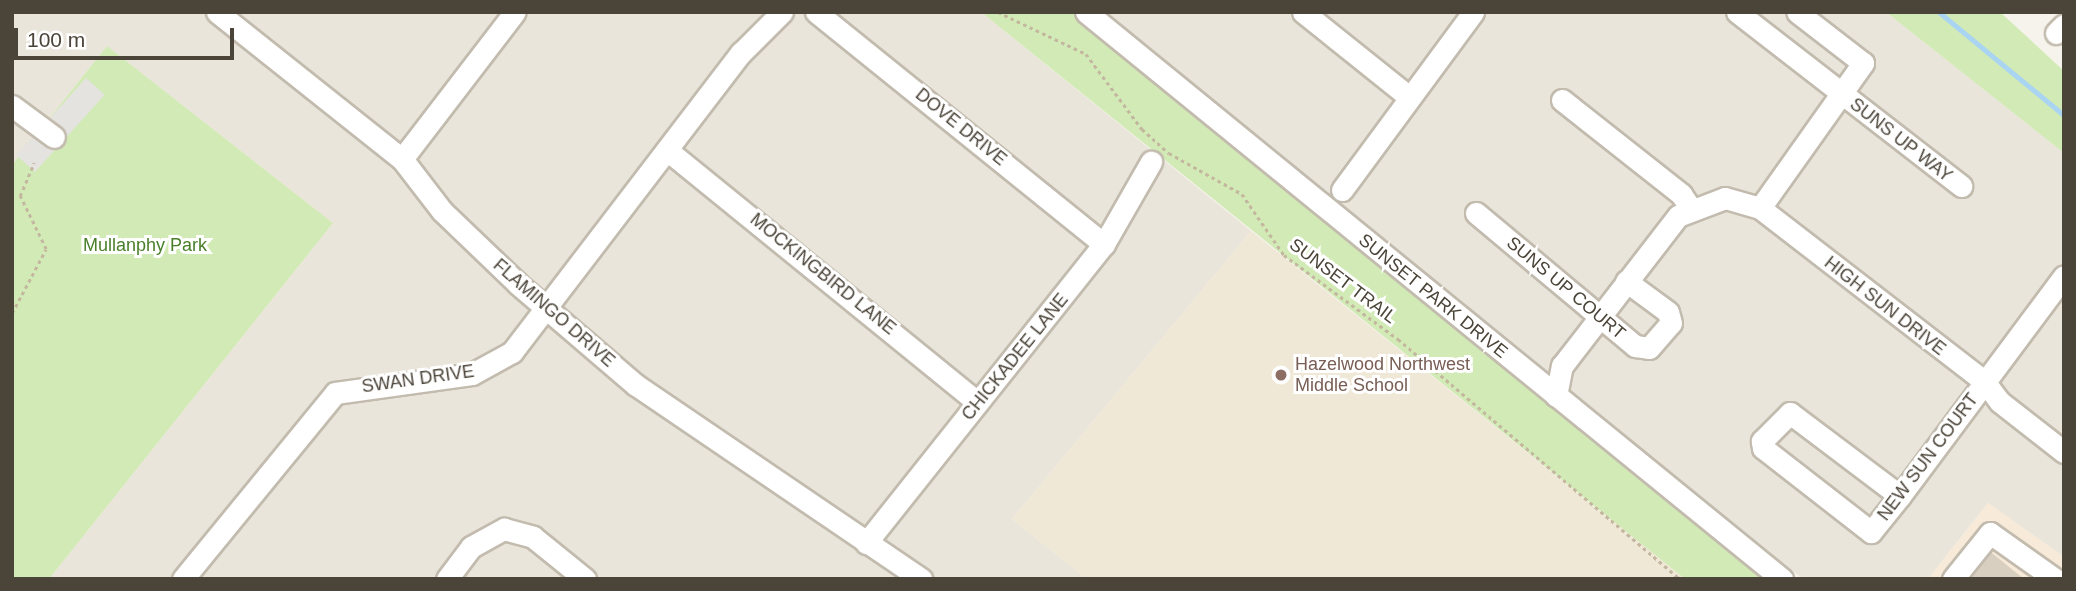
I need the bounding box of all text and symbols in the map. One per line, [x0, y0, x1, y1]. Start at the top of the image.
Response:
scale bar [18, 14, 238, 58]
text: 100 m [27, 28, 85, 51]
street label: DOVE DRIVE [911, 84, 1011, 170]
street label: SUNS UP WAY [1845, 93, 1957, 187]
street label: MOCKINGBIRD LANE [746, 209, 900, 339]
street label: SUNSET PARK DRIVE [1354, 229, 1512, 363]
street label: SUNS UP COURT [1502, 232, 1630, 344]
park label: Mullanphy Park [83, 234, 207, 256]
street label: SUNSET TRAIL [1285, 234, 1401, 328]
street label: HIGH SUN DRIVE [1820, 252, 1950, 360]
street label: FLAMINGO DRIVE [489, 254, 619, 372]
street label: CHICKADEE LANE [957, 289, 1073, 425]
place label: Hazelwood Northwest Middle School [1295, 354, 1470, 396]
street label: SWAN DRIVE [360, 360, 476, 398]
marker: Hazelwood Northwest Middle School [1273, 367, 1289, 383]
street label: NEW SUN COURT [1873, 389, 1983, 525]

